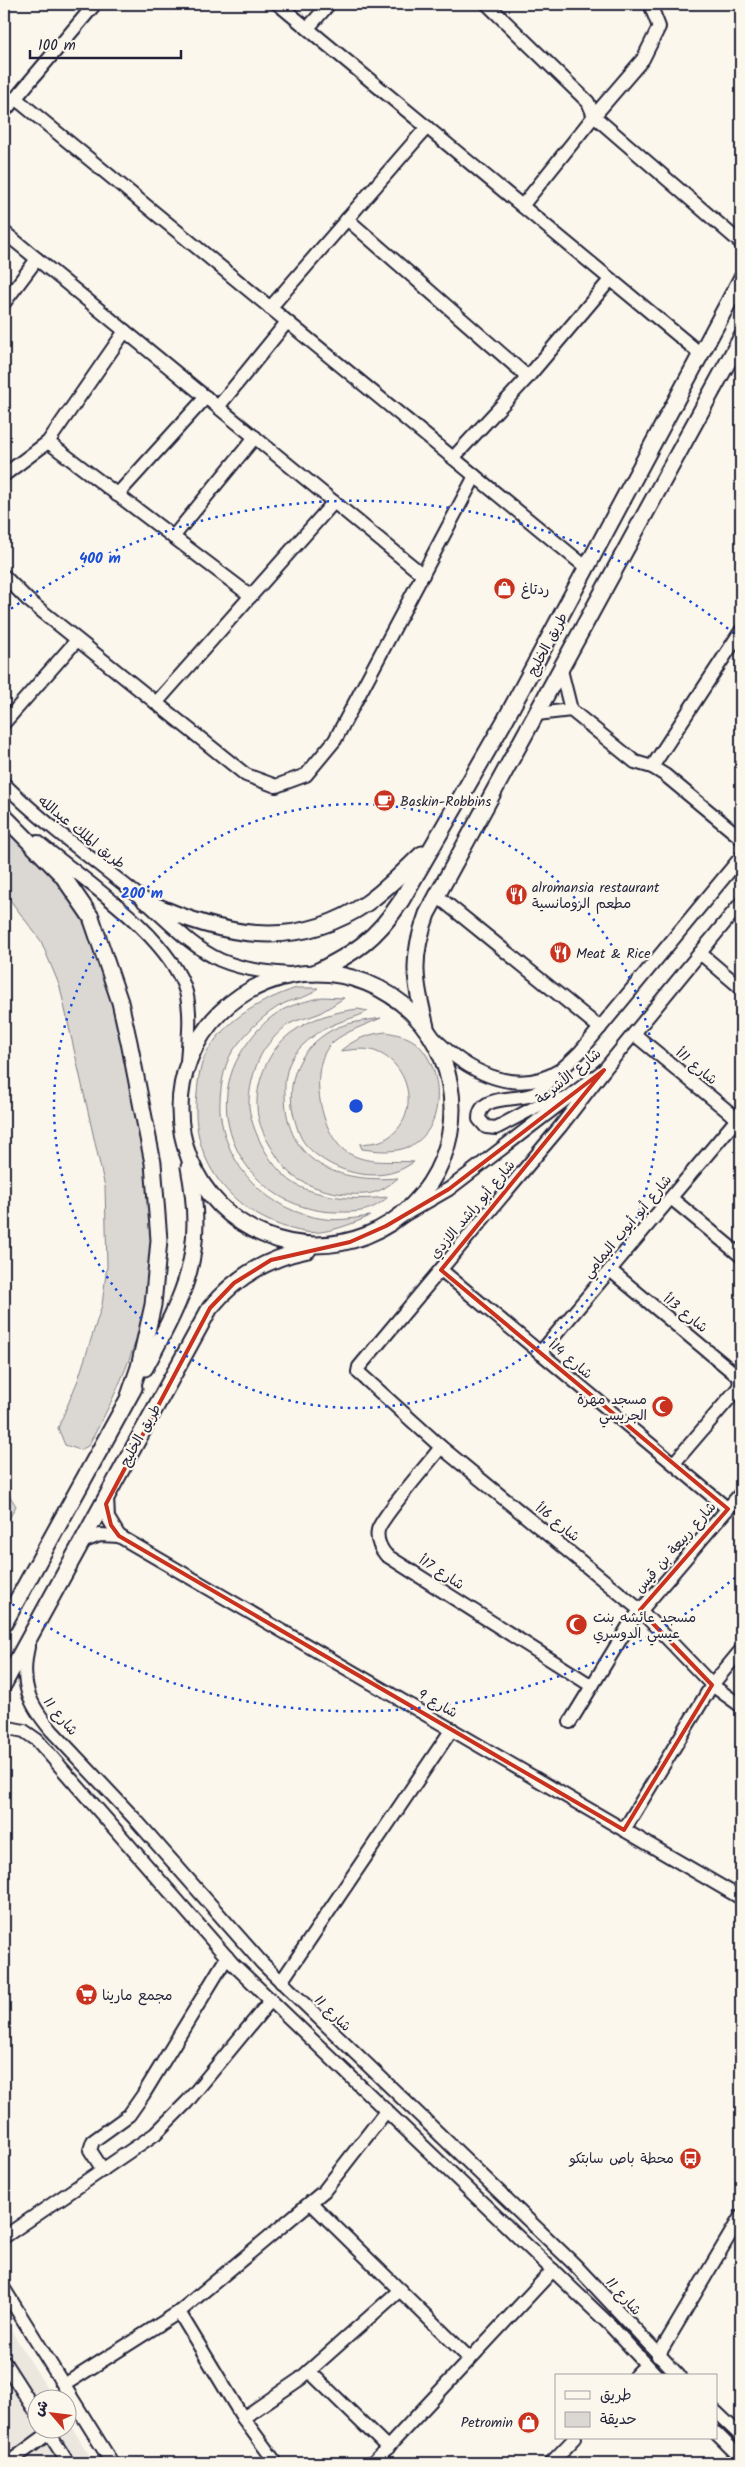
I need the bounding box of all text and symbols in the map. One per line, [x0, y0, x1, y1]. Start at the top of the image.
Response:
scale bar [30, 28, 181, 60]
text: 100 m [38, 34, 76, 58]
text: 400 m [79, 547, 121, 571]
shop icon: ردتاغ [493, 577, 517, 601]
place label: ردتاغ [521, 579, 549, 601]
street label: طريق الخليج [522, 609, 574, 680]
cafe icon: Baskin-Robbins [372, 789, 396, 813]
street label: طريق الملك عبدالله [33, 791, 130, 875]
place label: Baskin-Robbins [400, 791, 491, 813]
place label: alromansia restaurant مطعم الرومانسية [532, 877, 660, 915]
text: 200 m [121, 882, 163, 906]
restaurant icon: alromansia restaurant مطعم الرومانسية [504, 883, 528, 907]
restaurant icon: Meat & Rice [548, 941, 572, 965]
place label: Meat & Rice [576, 943, 651, 965]
street label: شارع الأشرعة [531, 1043, 606, 1110]
street label: شارع 11أ [671, 1043, 722, 1091]
centre of rings [347, 1097, 365, 1115]
street label: شارع أبو راشد الازدي [425, 1155, 521, 1264]
street label: شارع أبو أيوب اليمامي [578, 1170, 678, 1284]
street label: شارع 13أ [658, 1289, 712, 1339]
street label: شارع 14أ [544, 1335, 597, 1385]
place label: مسجد مهرة الجريسي [577, 1389, 647, 1428]
mosque icon: مسجد مهرة الجريسي [651, 1395, 675, 1419]
street label: طريق الخليج [115, 1400, 167, 1471]
street label: شارع ربيعة بن قيس [630, 1497, 722, 1598]
street label: شارع 16أ [530, 1498, 584, 1548]
street label: شارع 17أ [414, 1550, 469, 1596]
place label: مسجد عائشه بنت عيسي الدوسري [593, 1607, 696, 1646]
mosque icon: مسجد عائشه بنت عيسي الدوسري [565, 1613, 589, 1637]
street label: شارع 9 [413, 1684, 462, 1724]
street label: شارع 11 [37, 1692, 83, 1741]
supermarket icon: مجمع مارينا [74, 1983, 98, 2007]
place label: مجمع مارينا [102, 1985, 173, 2007]
street label: شارع 11 [309, 1990, 356, 2037]
bus stop icon: محطة باص سابتكو [678, 2146, 702, 2170]
place label: محطة باص سابتكو [568, 2148, 674, 2170]
street label: شارع 11 [600, 2273, 646, 2321]
legend [555, 2374, 718, 2440]
text: طريق [600, 2384, 632, 2408]
north arrow [28, 2390, 78, 2440]
text: ش [28, 2396, 55, 2420]
text: حديقة [600, 2408, 637, 2432]
shop icon: Petromin [517, 2410, 541, 2434]
place label: Petromin [461, 2412, 513, 2434]

